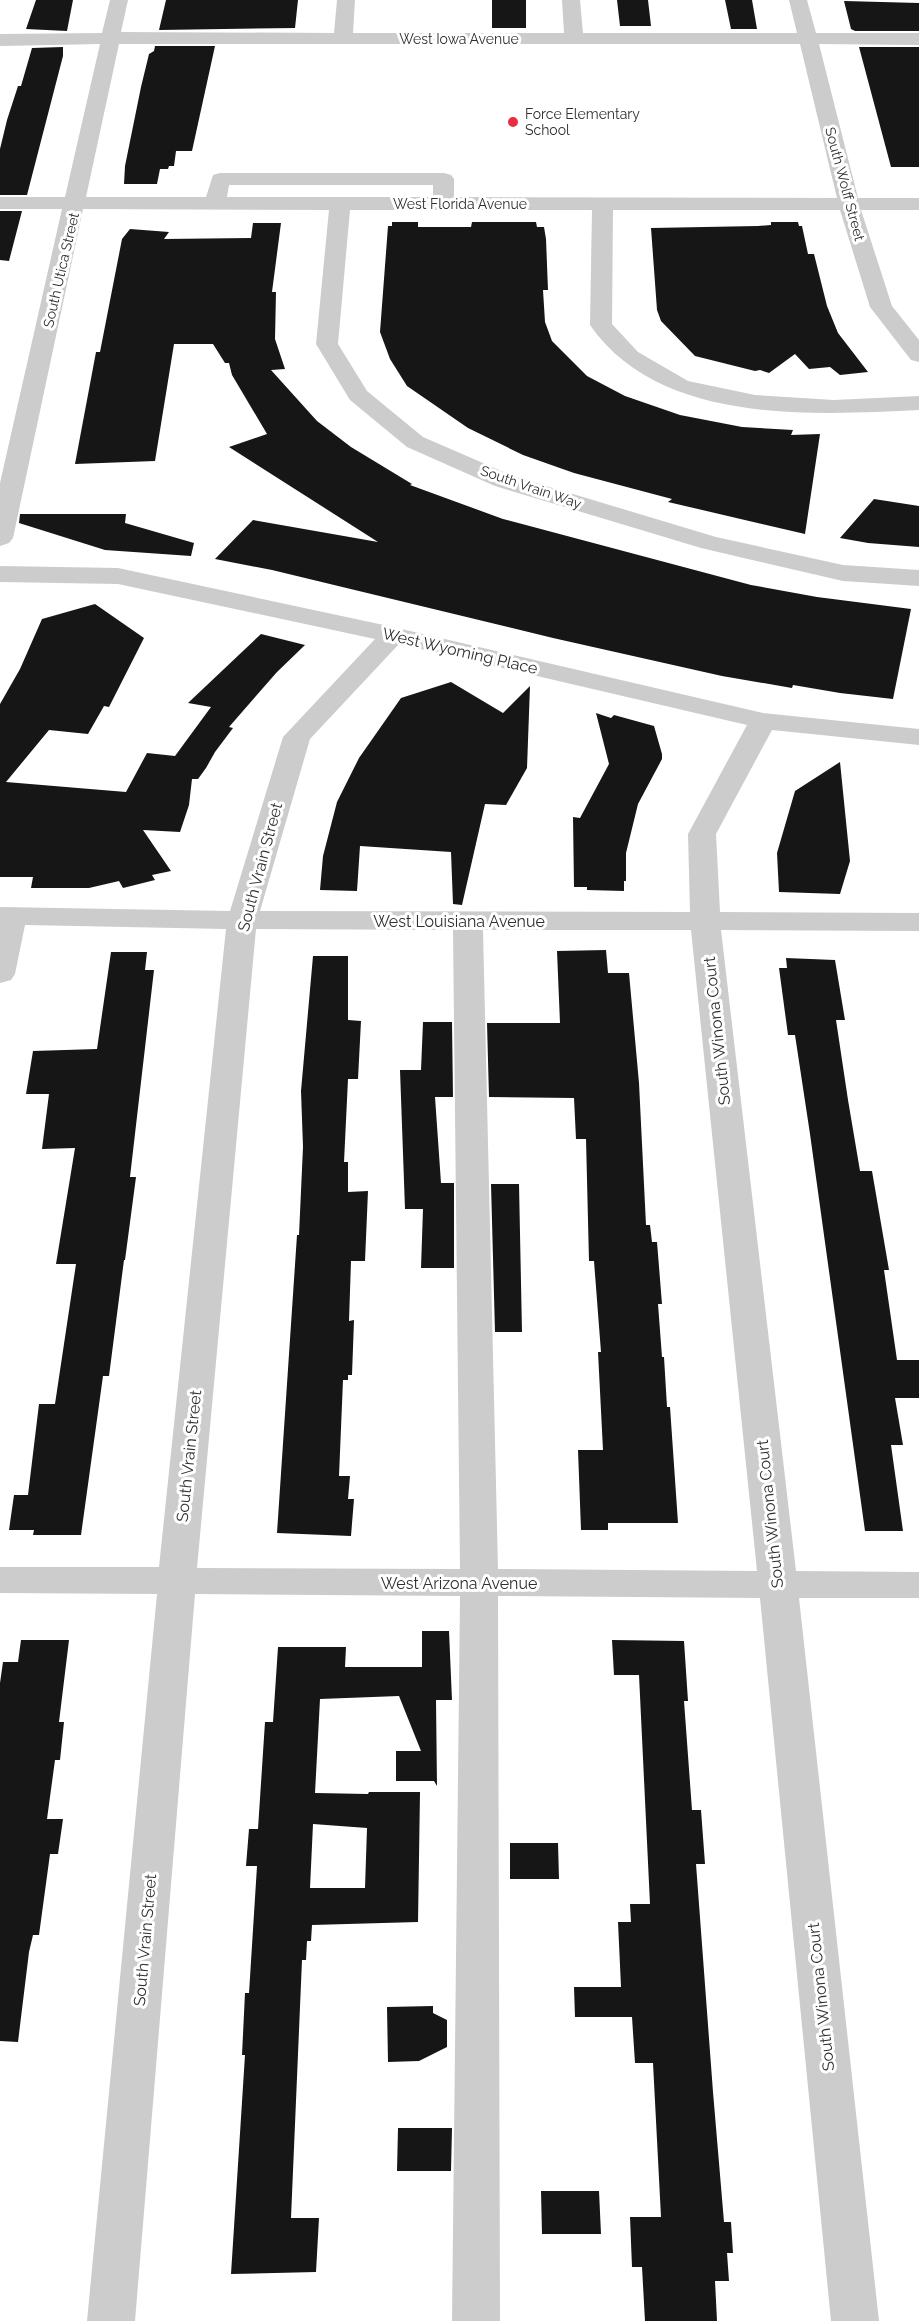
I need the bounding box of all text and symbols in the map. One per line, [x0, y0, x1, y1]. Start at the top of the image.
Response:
street label: West Iowa Avenue [399, 31, 519, 47]
place label: Force Elementary School [525, 106, 640, 138]
marker: Force Elementary School [506, 115, 520, 129]
street label: South Wolff Street [822, 125, 868, 243]
street label: West Florida Avenue [393, 196, 527, 212]
street label: South Utica Street [40, 211, 82, 329]
street label: South Vrain Way [478, 462, 584, 512]
street label: West Wyoming Place [381, 624, 539, 678]
street label: South Vrain Street [234, 800, 287, 934]
street label: West Louisiana Avenue [373, 912, 545, 931]
street label: South Winona Court [700, 955, 734, 1106]
street label: South Vrain Street [173, 1388, 205, 1523]
street label: South Winona Court [753, 1438, 787, 1589]
street label: West Arizona Avenue [381, 1574, 537, 1593]
street label: South Vrain Street [130, 1872, 160, 2007]
street label: South Winona Court [804, 1921, 838, 2072]

